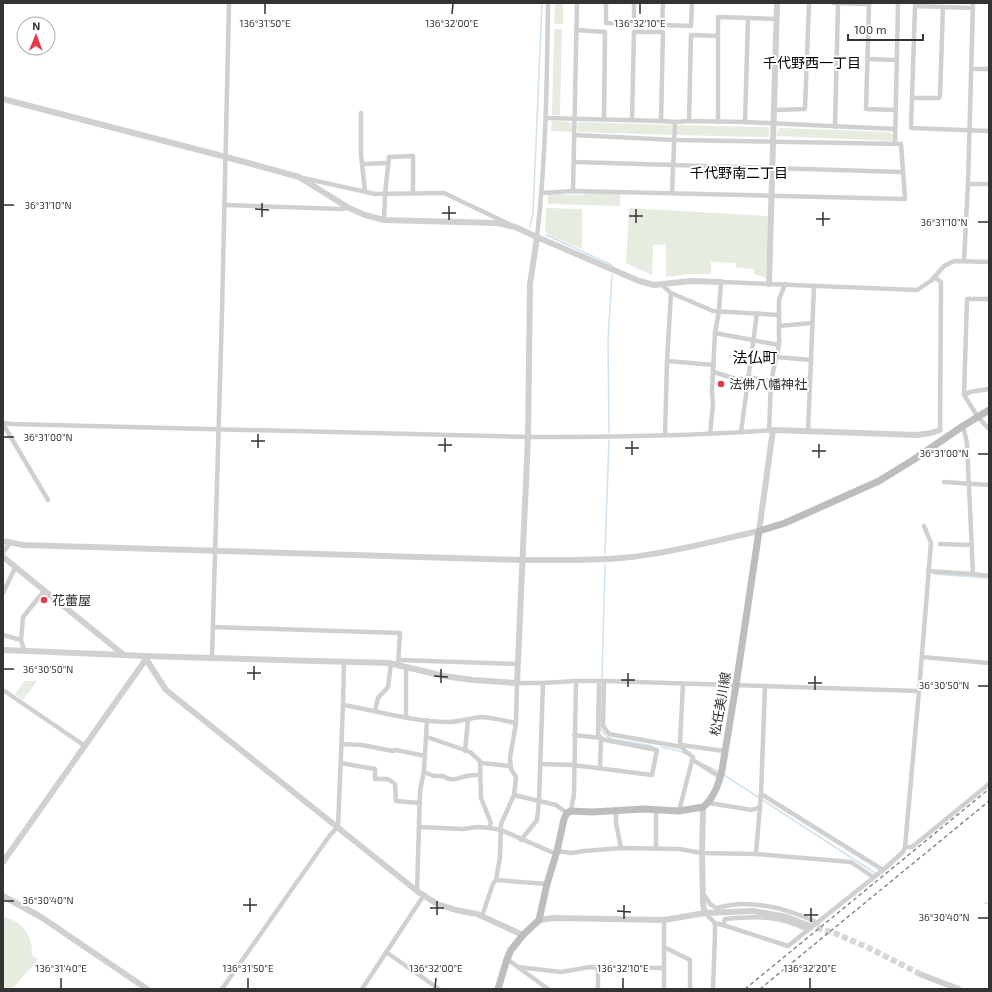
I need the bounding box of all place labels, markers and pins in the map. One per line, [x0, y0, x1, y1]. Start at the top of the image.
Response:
place label: 法佛八幡神社 [729, 376, 807, 392]
marker: 法佛八幡神社 [716, 379, 726, 389]
place label: 花蕾屋 [52, 592, 91, 608]
marker: 花蕾屋 [39, 595, 49, 605]

